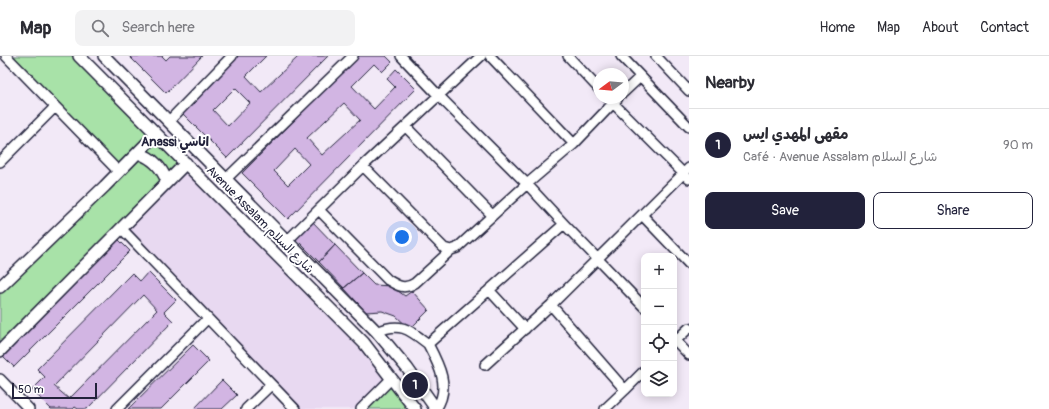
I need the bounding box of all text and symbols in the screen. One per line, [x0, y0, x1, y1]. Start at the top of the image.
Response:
search box [75, 10, 355, 46]
text: Map [20, 16, 51, 40]
icon: search [89, 17, 111, 39]
text: Search here [121, 18, 195, 37]
text: Home [820, 19, 855, 36]
text: Map [877, 19, 900, 36]
text: About [922, 19, 958, 36]
text: Contact [980, 19, 1029, 36]
north arrow [593, 68, 629, 104]
text: Nearby [705, 72, 754, 93]
text: مقهى المهدي ايس [743, 125, 848, 144]
district label: Anassi اناسي [141, 134, 209, 154]
text: 1 [715, 137, 721, 153]
text: 90 m [1003, 137, 1033, 153]
text: Café · Avenue Assalam شارع السلام [743, 149, 937, 165]
street label: Avenue Assalam شارع السلام [202, 163, 317, 278]
button: Save [705, 192, 865, 229]
button: Share [873, 192, 1033, 229]
your location [392, 227, 412, 247]
map controls [641, 253, 677, 397]
button: + [641, 253, 677, 289]
button: − [641, 289, 677, 325]
button: locate [641, 325, 677, 361]
button: layers [641, 361, 677, 397]
pin: 1 [402, 370, 428, 400]
scale bar [12, 381, 97, 400]
text: 50 m [18, 383, 44, 396]

